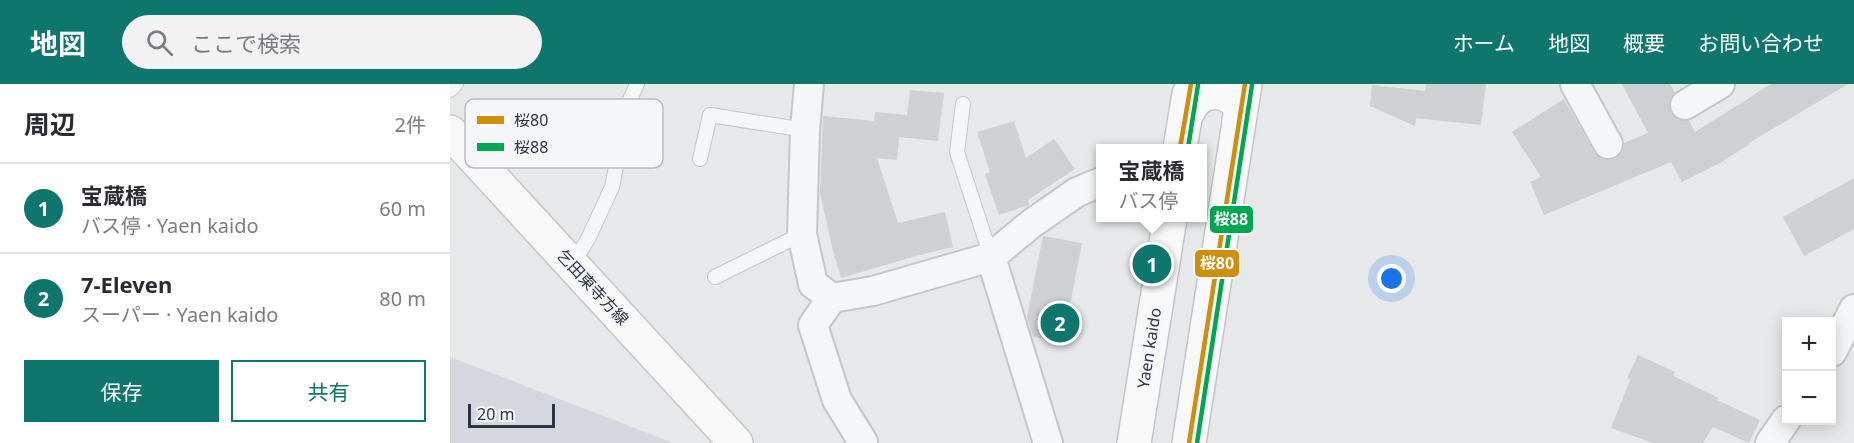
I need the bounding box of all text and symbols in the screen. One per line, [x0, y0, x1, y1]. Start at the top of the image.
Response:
search box [122, 15, 542, 69]
text: 地図 [30, 24, 86, 62]
icon: search [143, 26, 176, 59]
text: ここで検索 [191, 28, 301, 58]
text: ホーム [1453, 29, 1515, 57]
text: 地図 [1548, 29, 1590, 57]
text: 概要 [1623, 29, 1665, 57]
text: お問い合わせ [1698, 29, 1824, 57]
legend [465, 99, 663, 168]
text: 周辺 [24, 106, 76, 142]
text: 桜80 [514, 109, 548, 131]
text: 2件 [395, 111, 426, 138]
text: 桜88 [514, 136, 548, 158]
popup [1096, 144, 1207, 222]
text: 宝蔵橋 [1118, 155, 1185, 185]
text: 宝蔵橋 [81, 180, 147, 210]
text: バス停 [1118, 187, 1178, 214]
text: 1 [38, 195, 49, 222]
text: 60 m [379, 195, 426, 222]
line badge: 桜88 [1209, 205, 1254, 234]
text: 桜88 [1214, 208, 1248, 230]
text: バス停 · Yaen kaido [81, 212, 259, 239]
pin: 1 [1132, 242, 1172, 286]
street label: 乞田東寺方線 [552, 244, 634, 330]
line badge: 桜80 [1194, 249, 1240, 278]
text: 桜80 [1200, 252, 1234, 274]
your location [1377, 264, 1406, 293]
text: 7-Eleven [81, 269, 172, 299]
text: 2 [38, 285, 49, 312]
text: 80 m [379, 285, 426, 312]
pin: 2 [1040, 300, 1080, 346]
text: スーパー · Yaen kaido [81, 301, 278, 328]
street label: Yaen kaido [1132, 306, 1166, 390]
map controls [1782, 317, 1836, 425]
button: + [1782, 317, 1836, 371]
button: 保存 [24, 360, 219, 422]
button: 共有 [231, 360, 426, 422]
button: − [1782, 371, 1836, 425]
scale bar [468, 401, 555, 428]
text: 20 m [477, 403, 514, 425]

